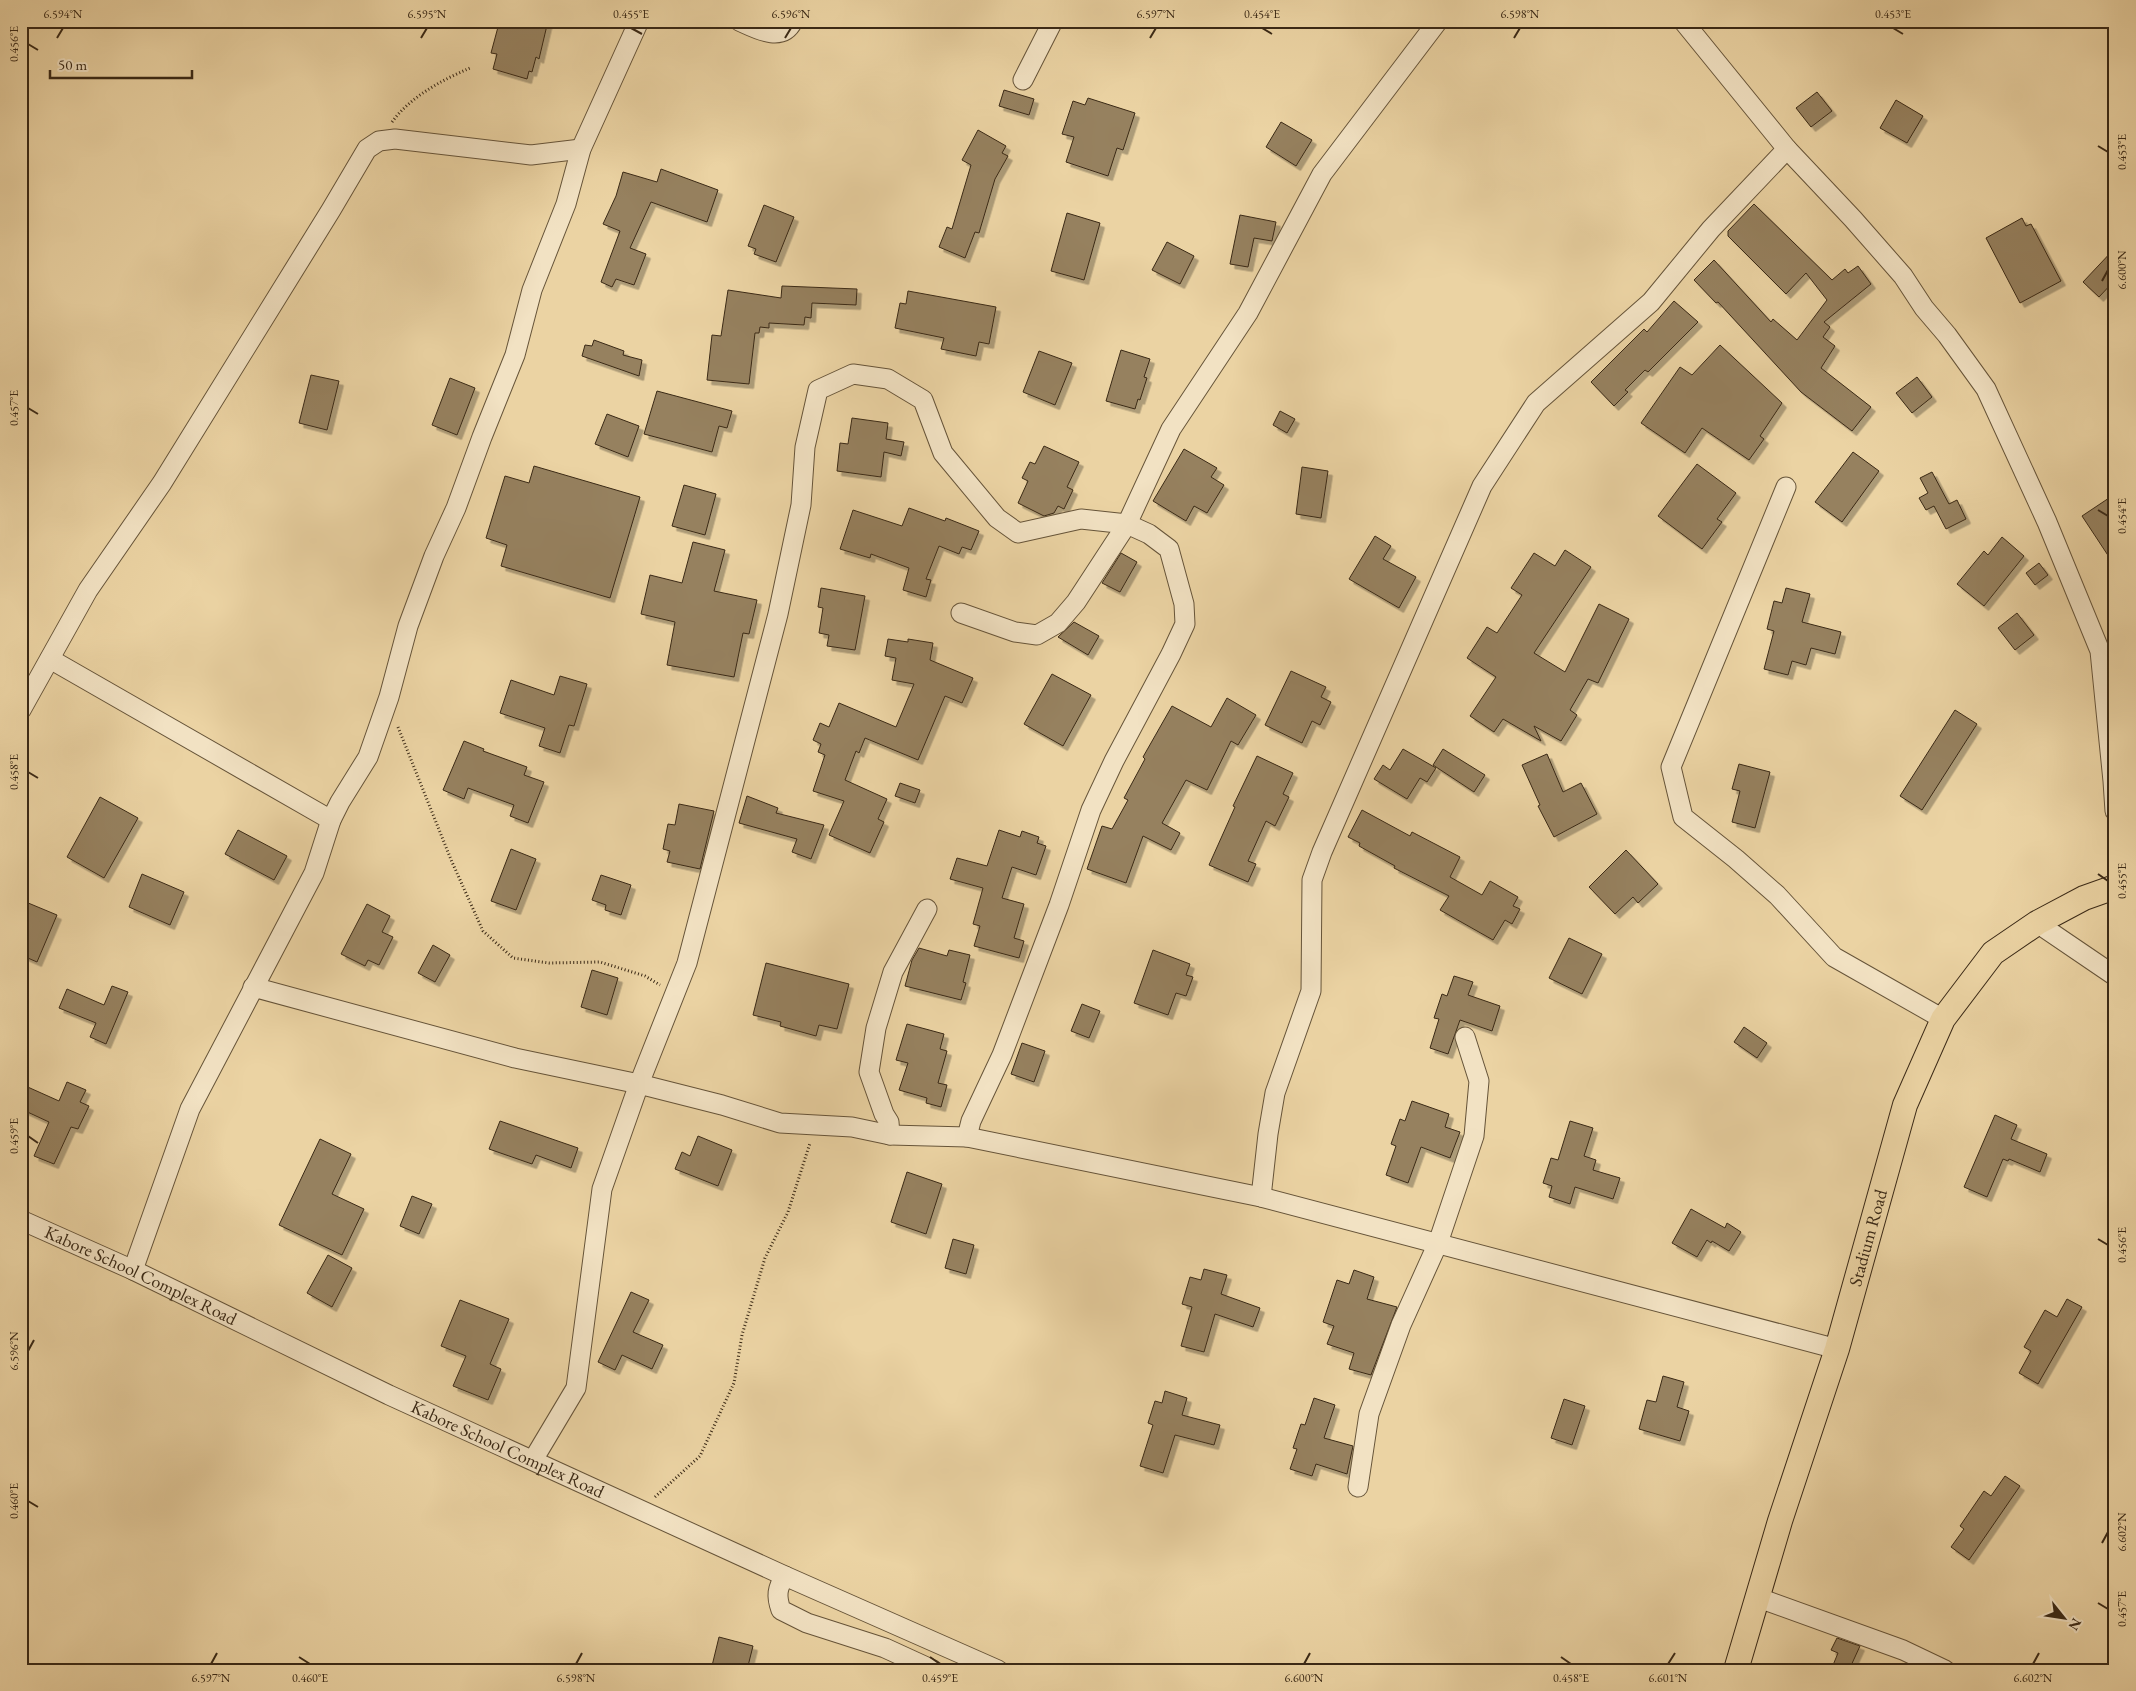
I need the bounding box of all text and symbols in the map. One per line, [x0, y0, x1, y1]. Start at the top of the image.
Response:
text: 6.594°N [44, 6, 83, 22]
text: 6.595°N [408, 6, 447, 22]
text: 0.455°E [613, 6, 649, 22]
text: 6.596°N [772, 6, 811, 22]
text: 6.597°N [1137, 6, 1176, 22]
text: 0.454°E [1244, 6, 1280, 22]
text: 6.598°N [1501, 6, 1540, 22]
text: 0.453°E [1875, 6, 1911, 22]
text: 0.456°E [6, 26, 22, 62]
scale bar [50, 48, 192, 80]
text: 50 m [58, 55, 87, 74]
text: 0.453°E [2114, 134, 2130, 170]
text: 6.600°N [2114, 250, 2130, 289]
text: 0.457°E [6, 390, 22, 426]
text: 0.454°E [2114, 498, 2130, 534]
text: 0.458°E [6, 754, 22, 790]
text: 0.455°E [2114, 863, 2130, 899]
text: 0.459°E [6, 1118, 22, 1154]
street label: Stadium Road [1843, 1186, 1892, 1289]
street label: Kabore School Complex Road [41, 1220, 242, 1330]
text: 0.456°E [2114, 1227, 2130, 1263]
text: 6.596°N [6, 1331, 22, 1370]
street label: Kabore School Complex Road [408, 1395, 609, 1503]
text: 0.460°E [6, 1483, 22, 1519]
text: 6.602°N [2114, 1512, 2130, 1551]
text: 0.457°E [2114, 1591, 2130, 1627]
north arrow [2038, 1594, 2088, 1644]
text: N [2064, 1615, 2086, 1634]
text: 6.597°N [192, 1670, 231, 1686]
text: 0.460°E [292, 1670, 328, 1686]
text: 6.598°N [557, 1670, 596, 1686]
text: 0.459°E [922, 1670, 958, 1686]
text: 6.600°N [1285, 1670, 1324, 1686]
text: 0.458°E [1553, 1670, 1589, 1686]
text: 6.601°N [1649, 1670, 1688, 1686]
text: 6.602°N [2014, 1670, 2053, 1686]

